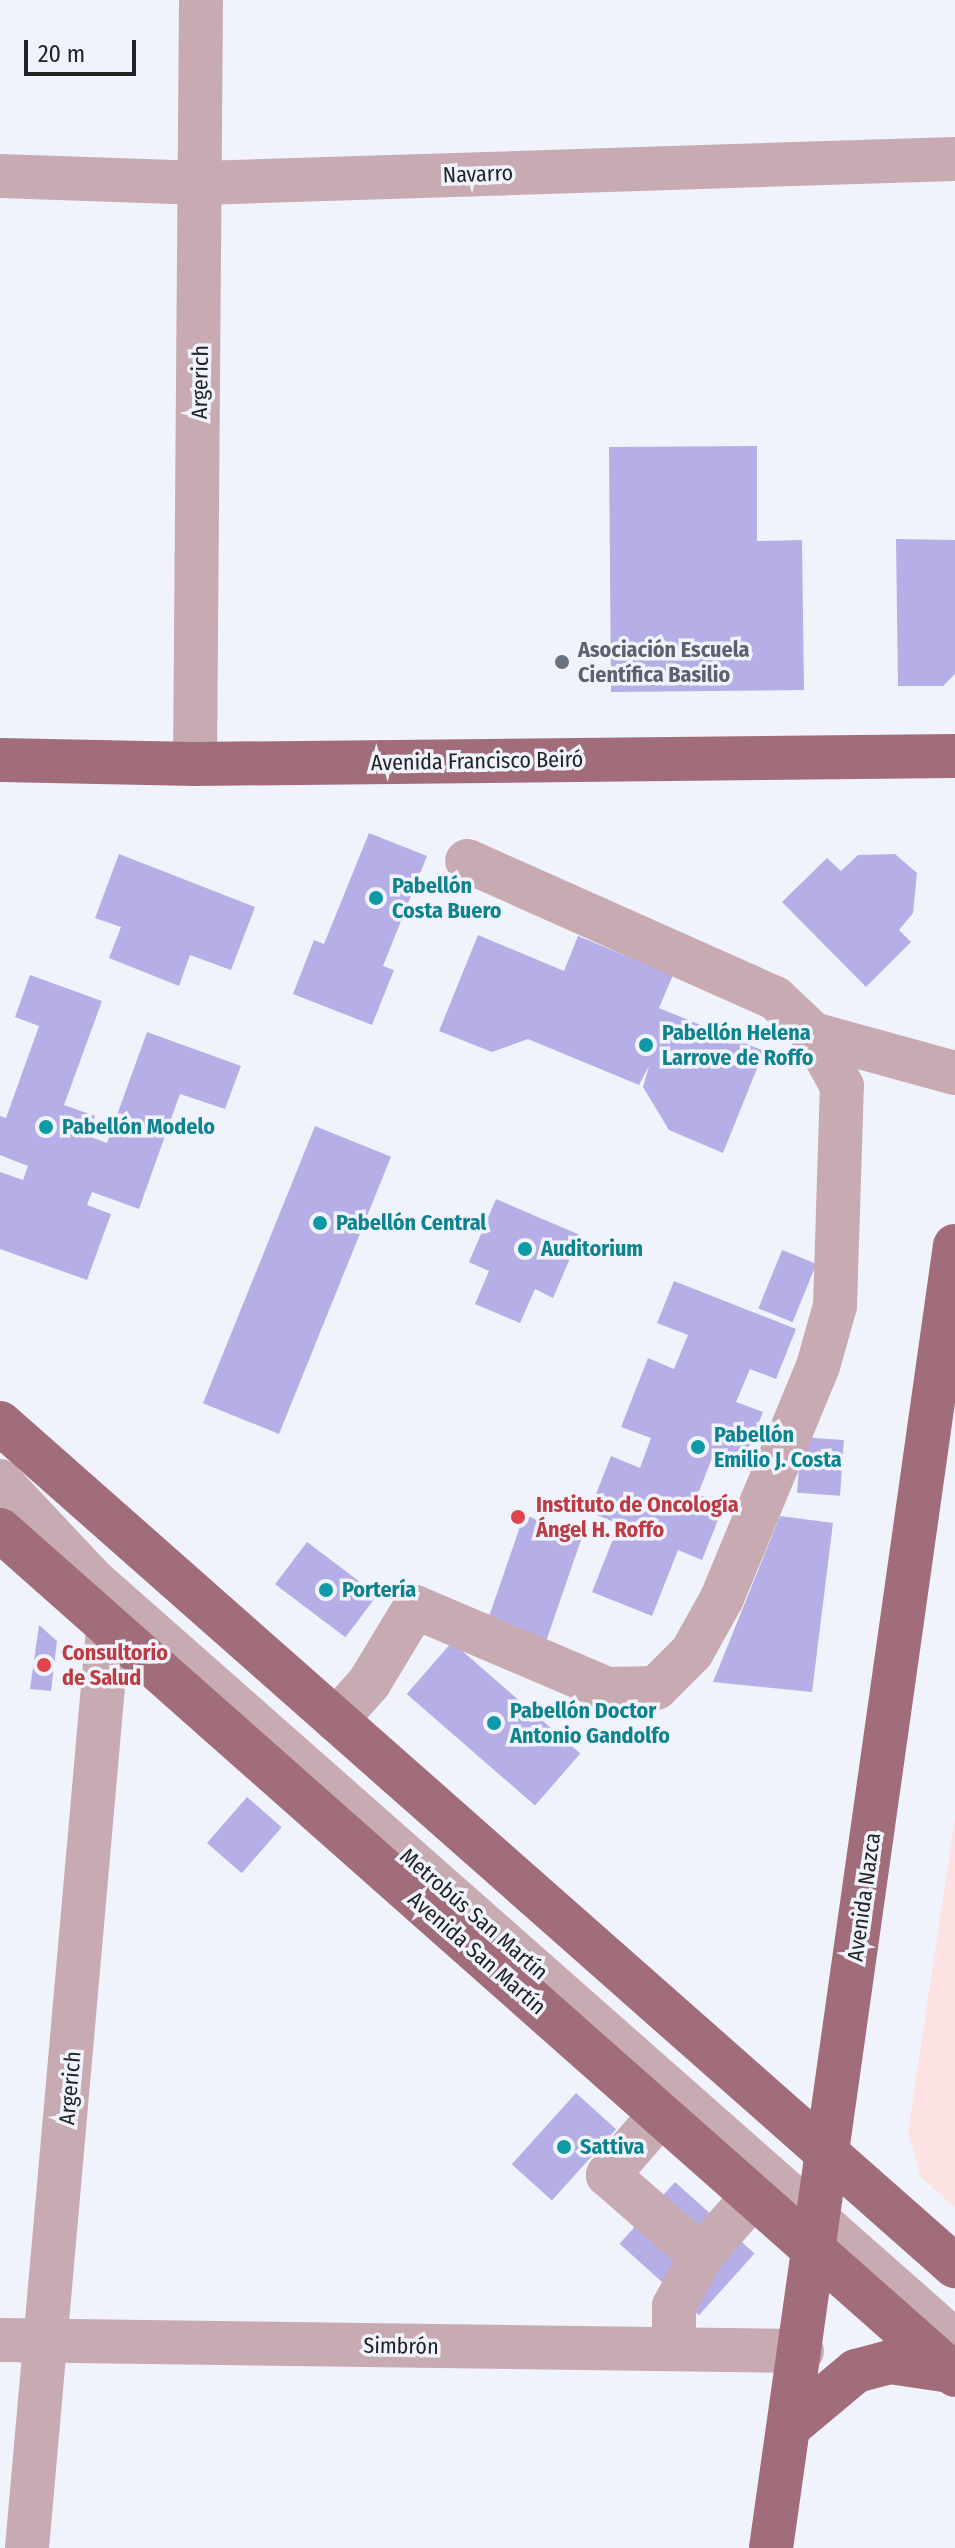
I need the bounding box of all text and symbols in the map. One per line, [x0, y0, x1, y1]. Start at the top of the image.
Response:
scale bar [28, 24, 140, 74]
text: 20 m [38, 40, 85, 68]
street label: Navarro [442, 160, 514, 188]
street label: Argerich [186, 345, 214, 419]
place label: Asociación Escuela Científica Basilio [578, 636, 749, 688]
marker: Asociación Escuela Científica Basilio [553, 653, 571, 671]
street label: Avenida Francisco Beiró [371, 746, 583, 776]
place label: Pabellón Costa Buero [392, 872, 502, 924]
marker: Pabellón Costa Buero [367, 889, 385, 907]
place label: Pabellón Helena Larrove de Roffo [662, 1019, 814, 1070]
marker: Pabellón Helena Larrove de Roffo [637, 1036, 655, 1054]
place label: Pabellón Modelo [62, 1114, 215, 1140]
marker: Pabellón Modelo [37, 1118, 55, 1136]
place label: Pabellón Central [336, 1210, 486, 1236]
marker: Pabellón Central [311, 1214, 329, 1232]
place label: Auditorium [541, 1236, 643, 1262]
marker: Auditorium [516, 1240, 534, 1258]
place label: Pabellón Emilio J. Costa [714, 1421, 842, 1472]
marker: Pabellón Emilio J. Costa [689, 1438, 707, 1456]
place label: Instituto de Oncología Ángel H. Roffo [536, 1491, 739, 1542]
marker: Instituto de Oncología Ángel H. Roffo [507, 1506, 529, 1528]
place label: Portería [342, 1577, 416, 1603]
marker: Portería [317, 1581, 335, 1599]
place label: Consultorio de Salud [62, 1639, 168, 1690]
marker: Consultorio de Salud [33, 1654, 55, 1676]
place label: Pabellón Doctor Antonio Gandolfo [510, 1697, 670, 1748]
marker: Pabellón Doctor Antonio Gandolfo [485, 1714, 503, 1732]
street label: Avenida Nazca [842, 1831, 886, 1963]
street label: Metrobús San Martín [395, 1843, 553, 1985]
street label: Avenida San Martín [403, 1886, 551, 2020]
street label: Argerich [54, 2050, 86, 2126]
place label: Sattiva [580, 2134, 644, 2160]
marker: Sattiva [555, 2138, 573, 2156]
street label: Simbrón [363, 2332, 439, 2360]

